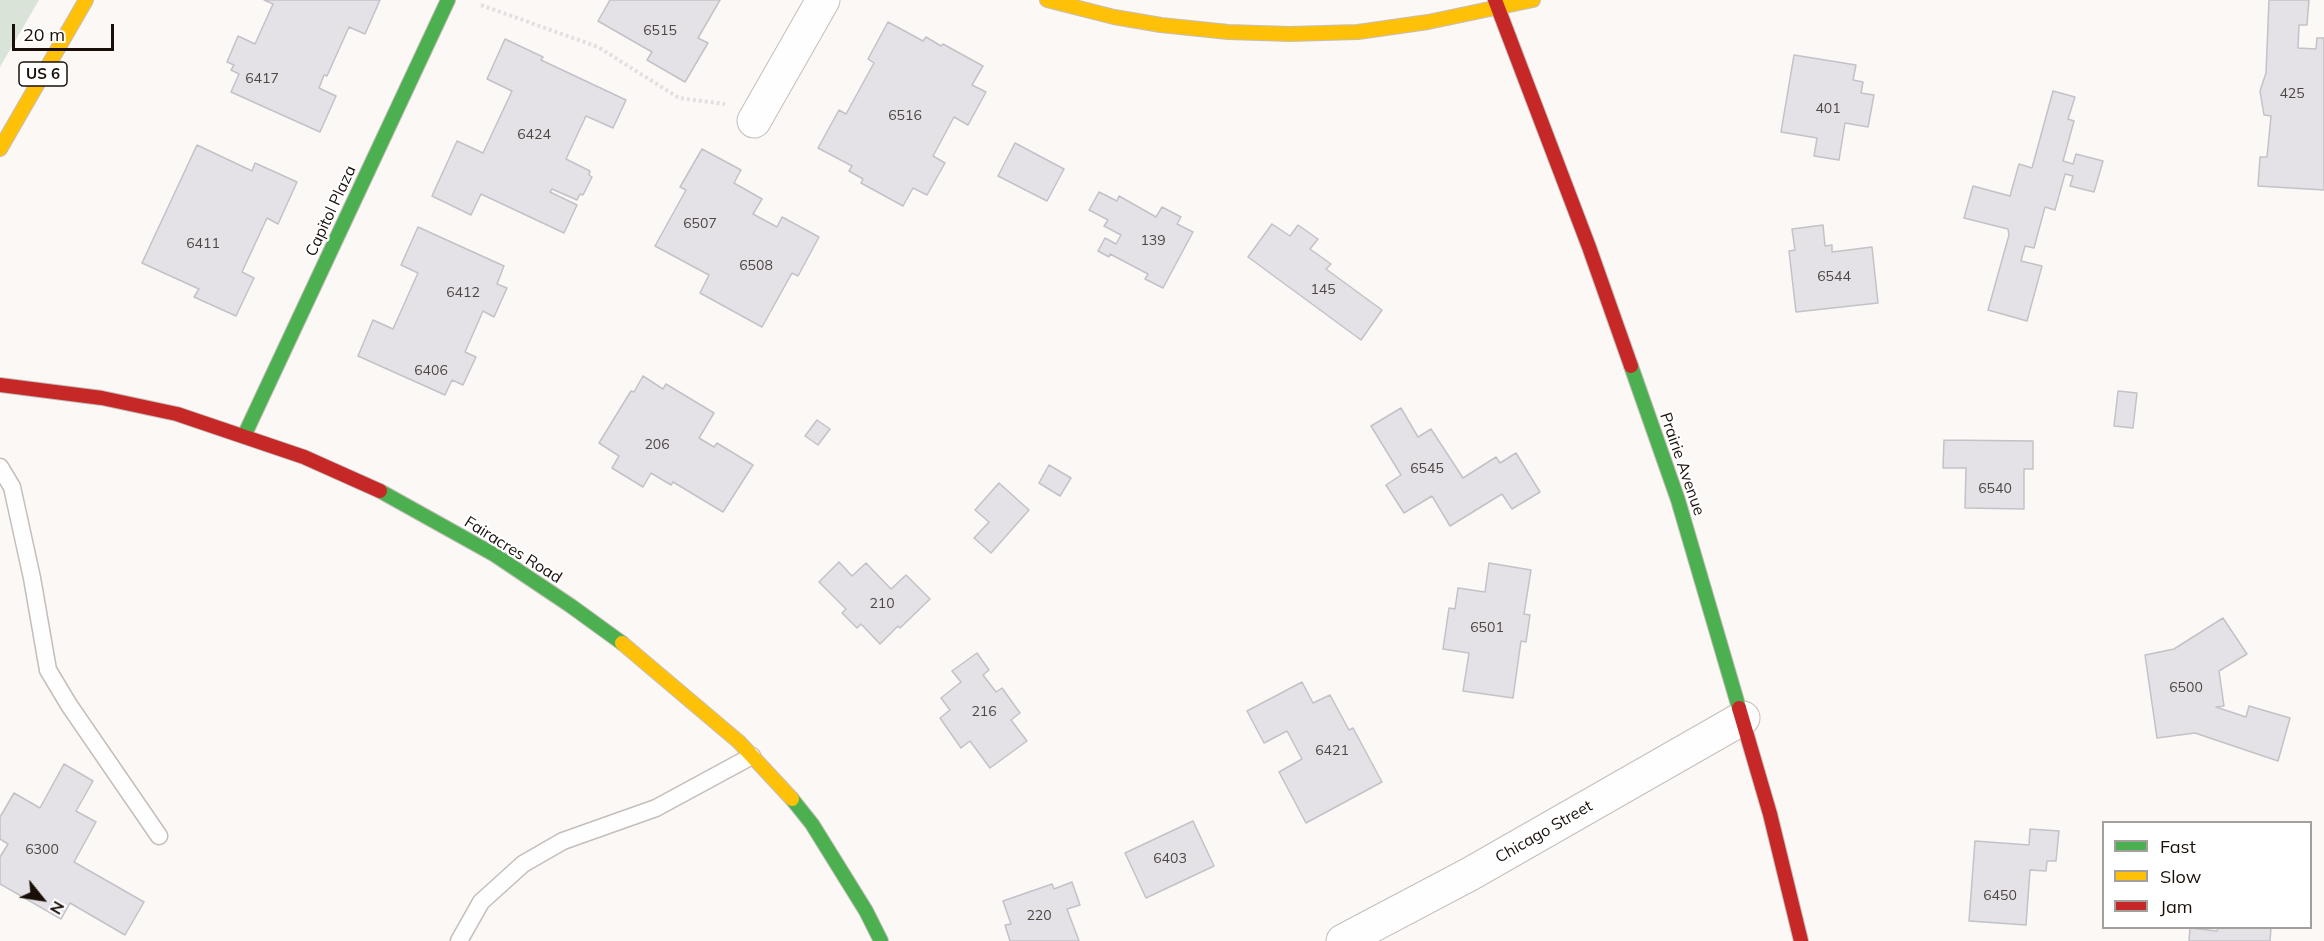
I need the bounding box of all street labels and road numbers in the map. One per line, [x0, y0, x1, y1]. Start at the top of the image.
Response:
road number: US 6 [19, 62, 67, 86]
street label: Capitol Plaza [302, 163, 360, 259]
street label: Prairie Avenue [1655, 410, 1709, 518]
street label: Fairacres Road [461, 512, 565, 588]
street label: Chicago Street [1492, 796, 1596, 868]

